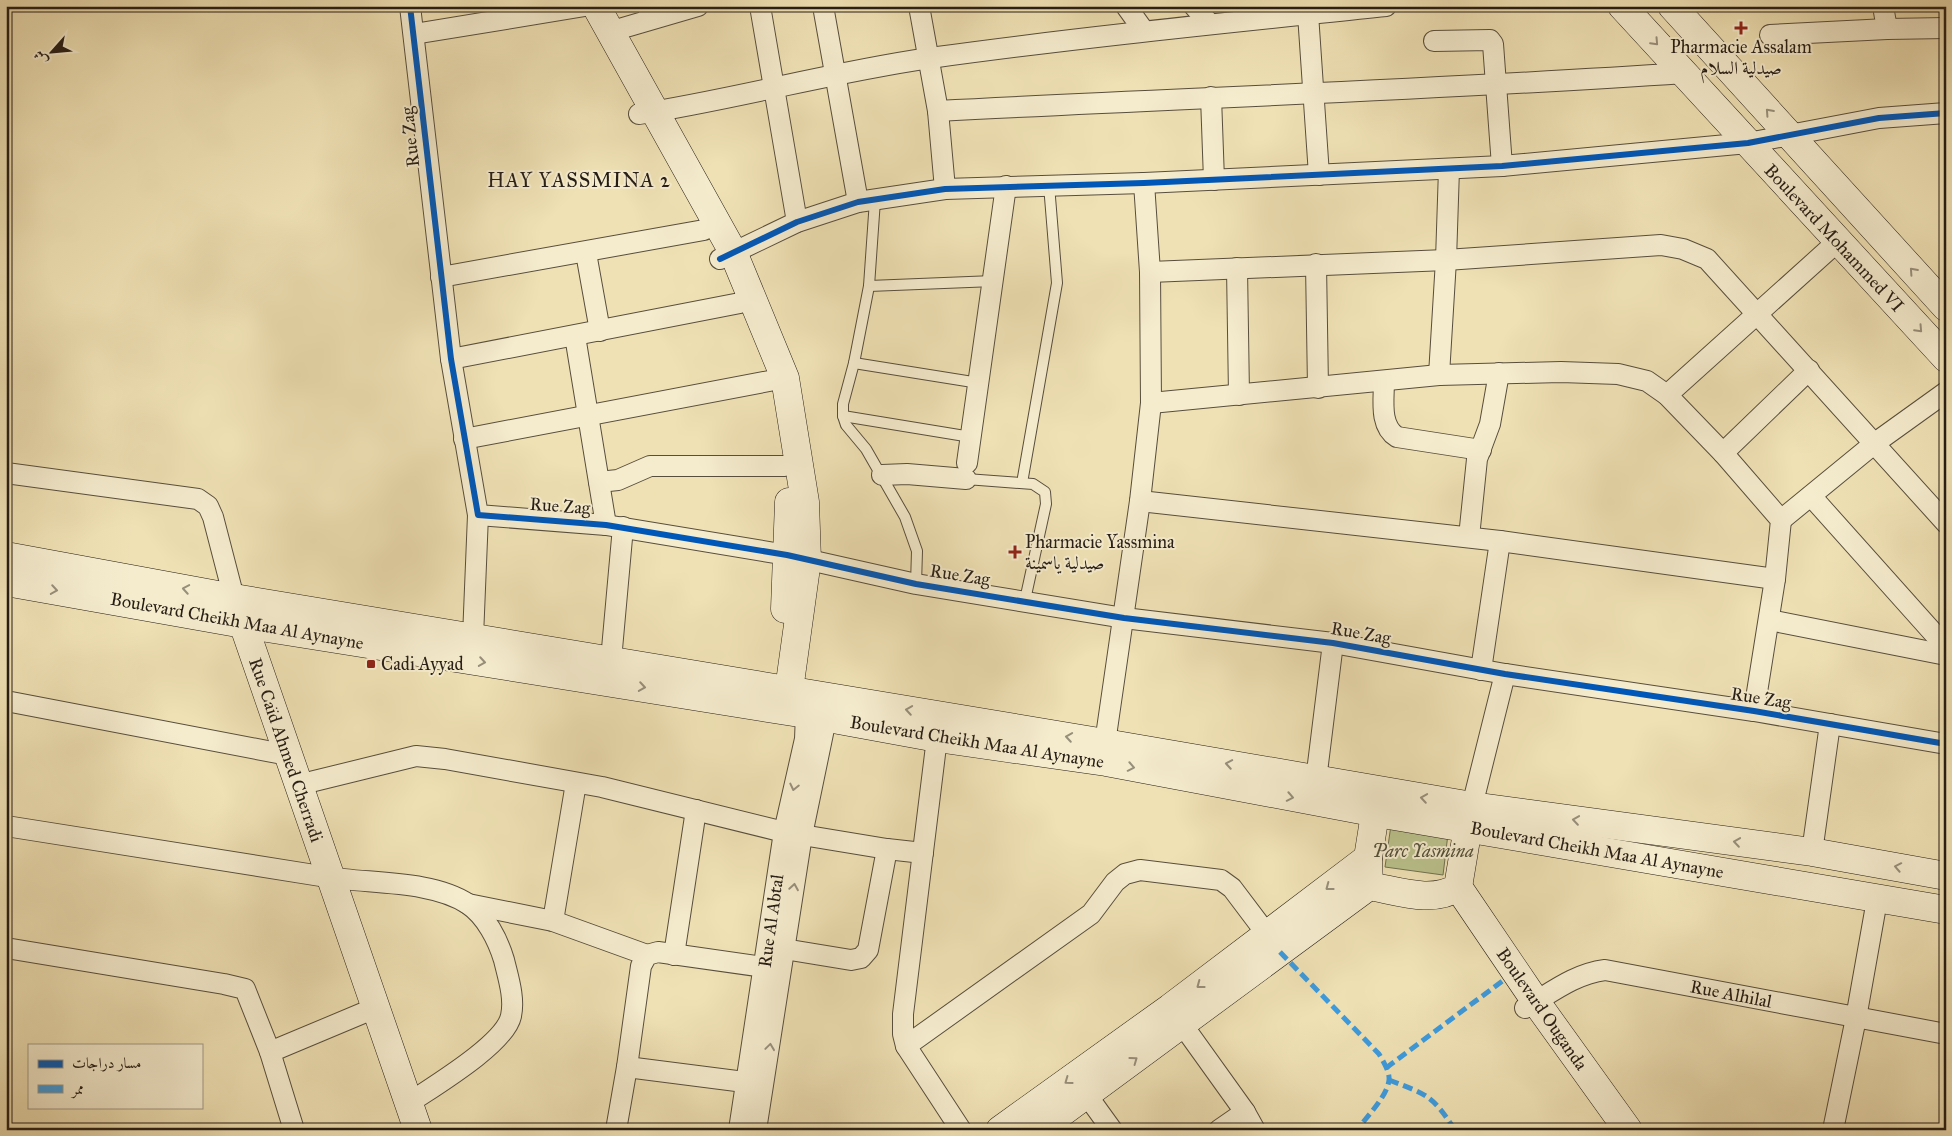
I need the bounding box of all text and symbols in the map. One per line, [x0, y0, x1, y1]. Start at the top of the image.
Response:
marker: Pharmacie Assalam صيدلية السلام [1735, 22, 1747, 34]
north arrow [28, 28, 78, 78]
place label: Pharmacie Assalam صيدلية السلام [1670, 36, 1812, 84]
one-way arrow [1649, 37, 1658, 46]
text: ش [30, 48, 52, 68]
street label: Rue Zag [396, 105, 425, 168]
one-way arrow [1766, 108, 1775, 117]
street label: Boulevard Mohammed VI [1760, 159, 1909, 317]
district label: HAY YASSMINA 2 [487, 168, 671, 192]
one-way arrow [1910, 267, 1919, 276]
one-way arrow [1913, 324, 1922, 333]
street label: Rue Zag [529, 493, 592, 520]
place label: Pharmacie Yassmina صيدلية ياسمينة [1025, 531, 1175, 574]
marker: Pharmacie Yassmina صيدلية ياسمينة [1009, 546, 1021, 558]
street label: Rue Zag [928, 559, 992, 592]
one-way arrow [50, 585, 59, 595]
one-way arrow [182, 585, 191, 595]
street label: Boulevard Cheikh Maa Al Aynayne [109, 588, 365, 654]
street label: Rue Zag [1329, 617, 1393, 650]
place label: Cadi Ayyad [381, 653, 464, 675]
street label: Rue Caïd Ahmed Cherradi [244, 655, 328, 845]
one-way arrow [477, 656, 486, 666]
marker: Cadi Ayyad [365, 658, 377, 670]
one-way arrow [638, 682, 647, 692]
street label: Rue Zag [1729, 682, 1793, 715]
one-way arrow [904, 705, 913, 715]
street label: Boulevard Cheikh Maa Al Aynayne [848, 711, 1106, 773]
one-way arrow [1064, 732, 1073, 742]
one-way arrow [1225, 760, 1233, 770]
one-way arrow [1126, 761, 1135, 771]
one-way arrow [790, 782, 800, 791]
one-way arrow [1286, 791, 1295, 801]
one-way arrow [1419, 794, 1428, 804]
one-way arrow [1572, 815, 1580, 826]
street label: Boulevard Cheikh Maa Al Aynayne [1469, 817, 1725, 883]
one-way arrow [1733, 837, 1741, 848]
park label: Parc Yasmina [1372, 840, 1474, 862]
one-way arrow [1894, 862, 1902, 873]
street label: Rue Al Abtal [754, 873, 788, 969]
one-way arrow [788, 882, 799, 890]
one-way arrow [1326, 882, 1335, 890]
street label: Boulevard Ouganda [1491, 944, 1593, 1075]
street label: Rue Alhilal [1688, 975, 1774, 1013]
one-way arrow [1197, 980, 1206, 988]
one-way arrow [764, 1043, 774, 1052]
legend [28, 1044, 202, 1108]
text: مسار دراجات [72, 1054, 141, 1072]
one-way arrow [1128, 1056, 1137, 1066]
one-way arrow [1064, 1075, 1074, 1084]
text: ممر [70, 1080, 84, 1099]

